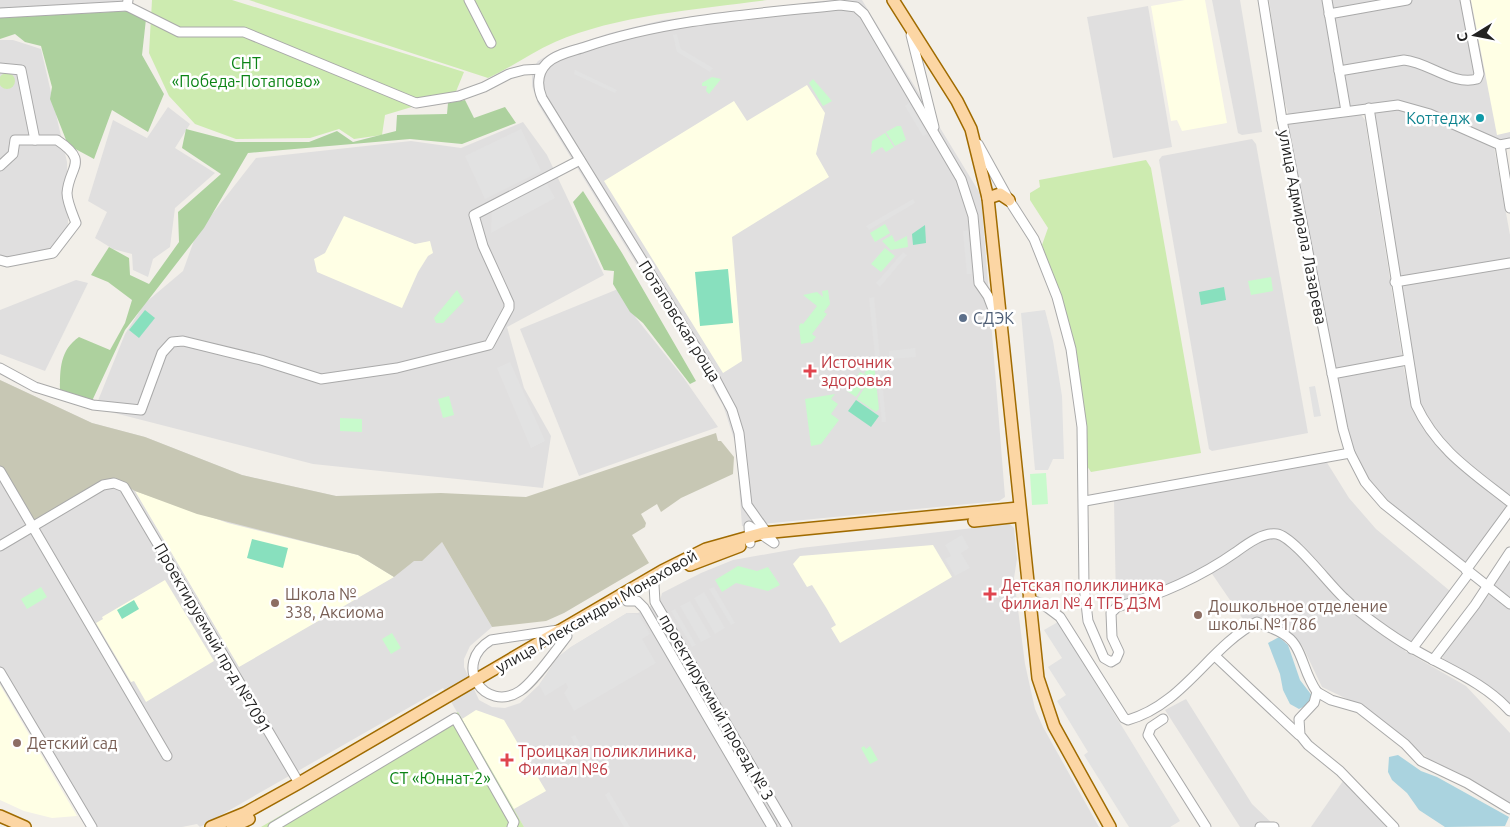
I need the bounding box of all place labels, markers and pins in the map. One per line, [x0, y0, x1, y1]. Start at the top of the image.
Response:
place label: Коттедж [1406, 109, 1470, 127]
marker: Коттедж [1474, 112, 1486, 124]
place label: СДЭК [973, 309, 1014, 327]
marker: СДЭК [957, 312, 969, 324]
place label: Источник здоровья [821, 353, 892, 389]
marker: Источник здоровья [803, 364, 817, 378]
place label: Детская поликлиника филиал № 4 ТГБ ДЗМ [1001, 576, 1164, 612]
place label: Школа № 338, Аксиома [285, 585, 384, 621]
marker: Детская поликлиника филиал № 4 ТГБ ДЗМ [983, 587, 997, 601]
marker: Школа № 338, Аксиома [269, 597, 281, 609]
place label: Дошкольное отделение школы №1786 [1208, 597, 1388, 633]
marker: Дошкольное отделение школы №1786 [1192, 609, 1204, 621]
place label: Детский сад [27, 734, 117, 752]
marker: Детский сад [11, 737, 23, 749]
place label: Троицкая поликлиника, Филиал №6 [518, 742, 697, 778]
marker: Троицкая поликлиника, Филиал №6 [500, 753, 514, 767]

